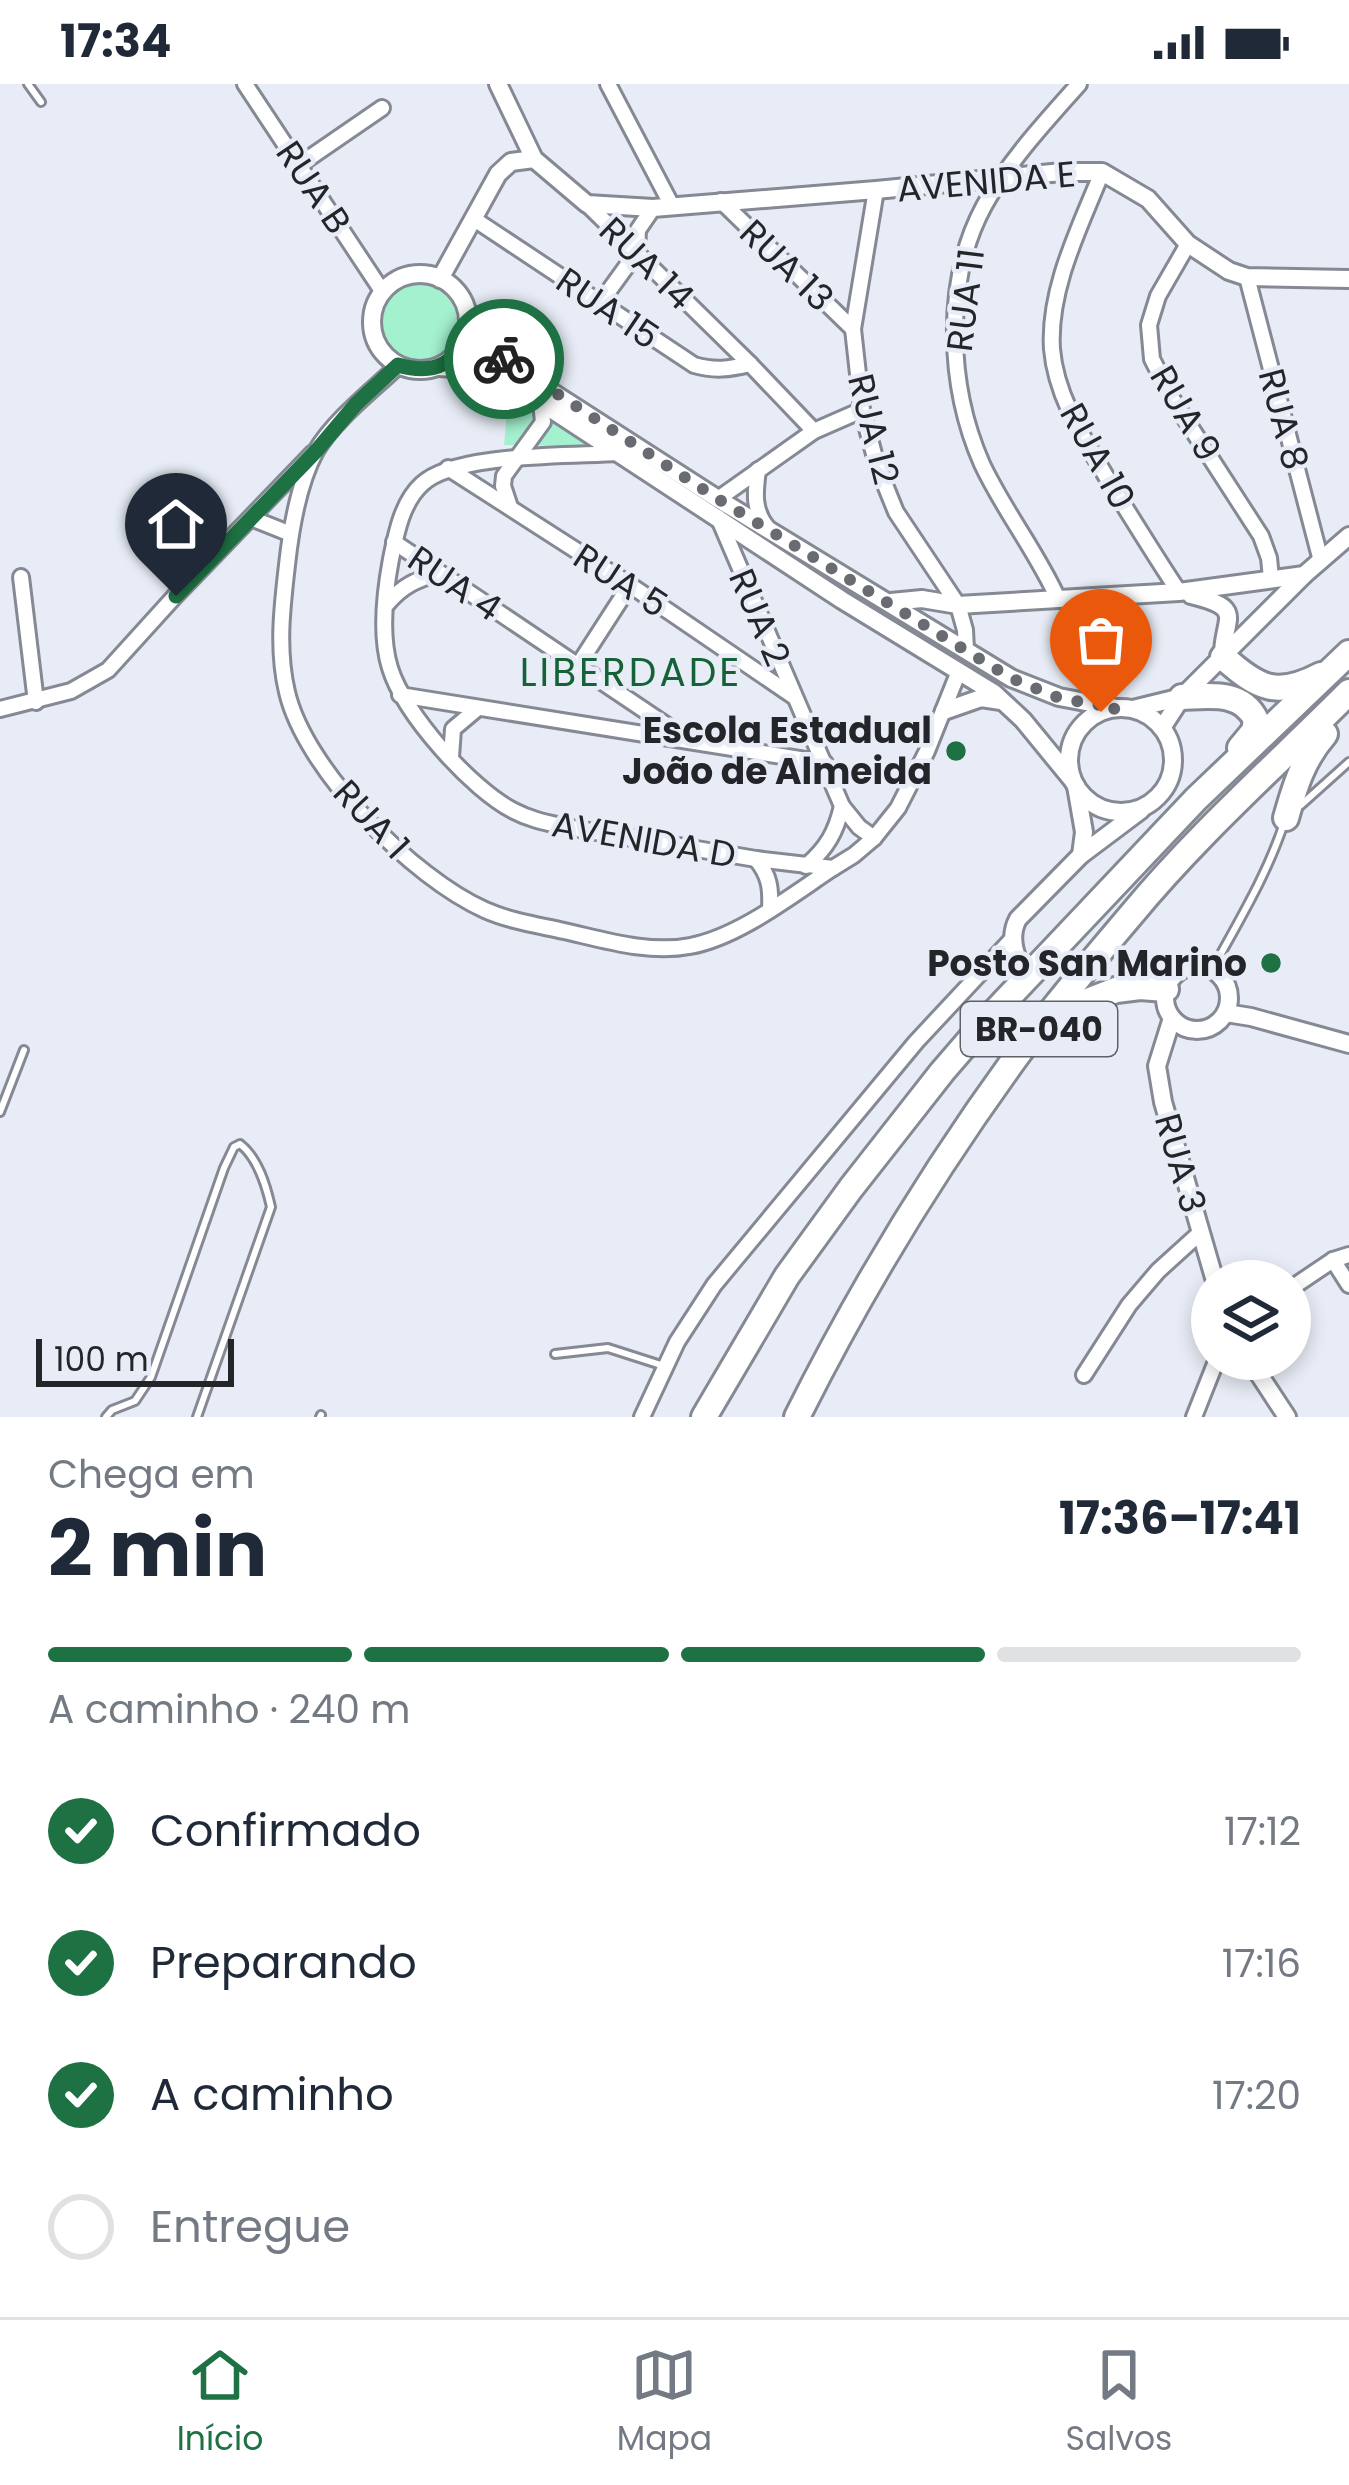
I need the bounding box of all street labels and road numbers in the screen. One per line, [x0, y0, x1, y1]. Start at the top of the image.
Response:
street label: RUA B [264, 131, 363, 244]
street label: AVENIDA E [895, 148, 1077, 215]
street label: RUA 14 [588, 205, 705, 321]
street label: RUA 13 [728, 208, 845, 323]
street label: RUA 11 [934, 246, 997, 354]
street label: RUA 15 [546, 255, 669, 361]
street label: RUA 9 [1138, 356, 1233, 470]
street label: RUA 8 [1246, 363, 1321, 475]
street label: RUA 12 [835, 368, 912, 490]
street label: RUA 10 [1048, 394, 1148, 519]
street label: RUA 5 [564, 531, 678, 630]
street label: RUA 4 [398, 534, 512, 633]
street label: RUA 2 [716, 561, 803, 674]
street label: RUA 1 [322, 768, 422, 870]
street label: AVENIDA D [548, 798, 740, 881]
road number: BR-040 [961, 1002, 1117, 1056]
street label: RUA 3 [1142, 1107, 1219, 1219]

